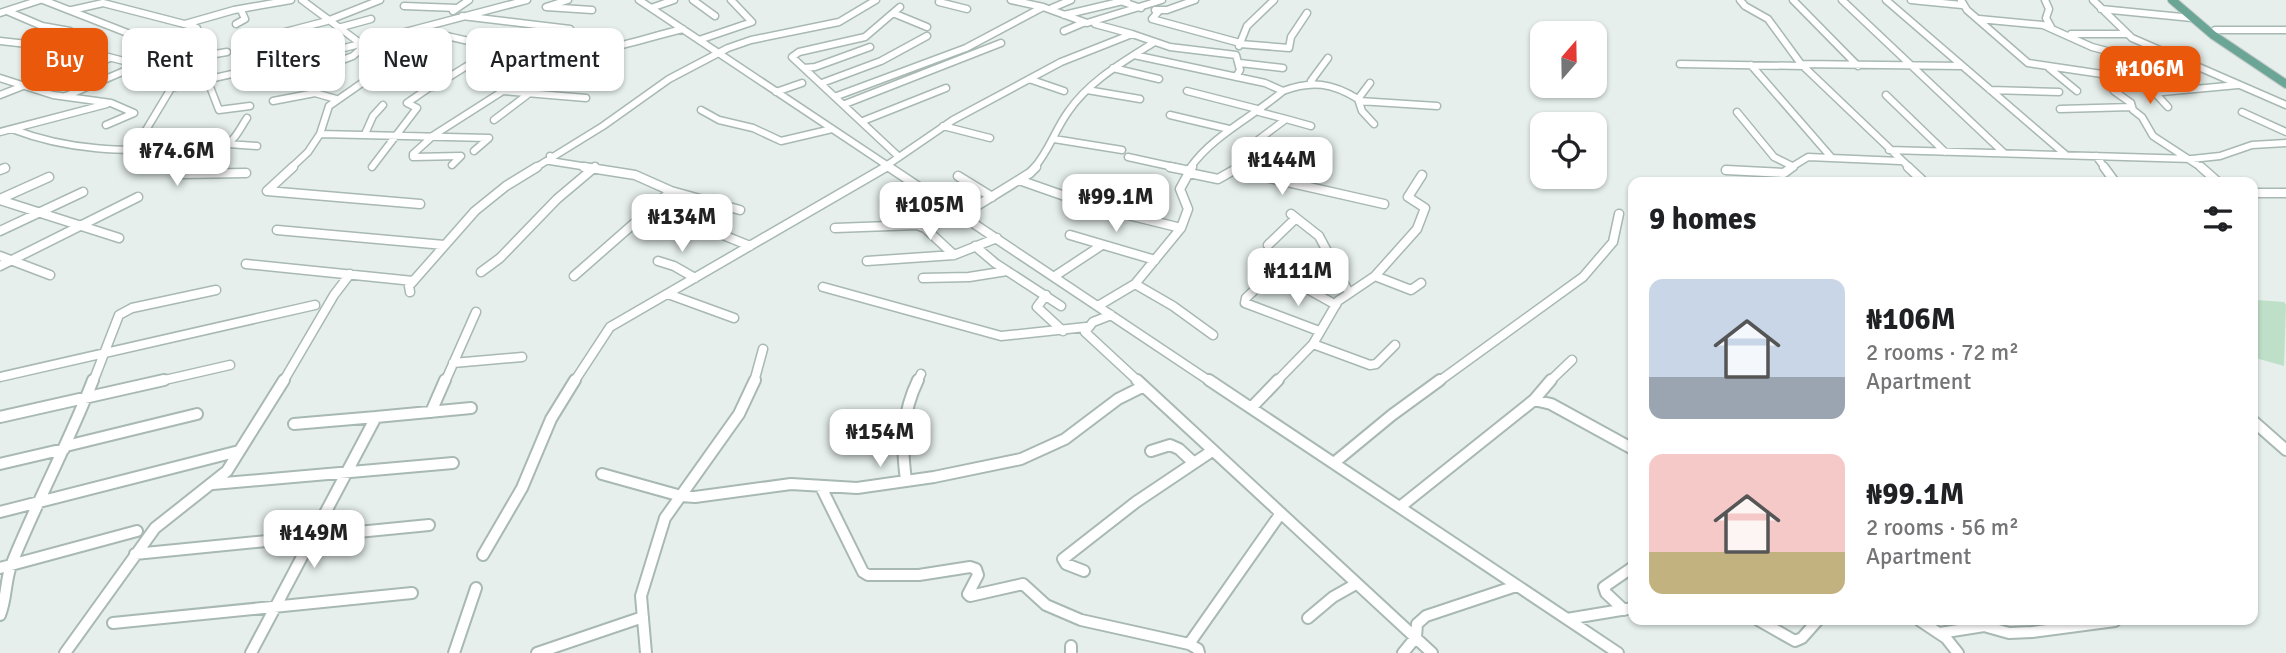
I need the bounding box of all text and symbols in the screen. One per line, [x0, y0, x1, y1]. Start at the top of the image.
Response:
north arrow [1530, 21, 1606, 98]
map controls [1530, 21, 1607, 189]
chip: Buy [21, 28, 108, 91]
chip: Rent [122, 28, 217, 91]
chip: Filters [231, 28, 345, 91]
chip: New [359, 28, 452, 91]
chip: Apartment [466, 28, 624, 91]
pin: ₦106M [2101, 46, 2199, 106]
text: ₦106M [2116, 54, 2184, 83]
button: locate [1530, 112, 1607, 189]
pin: ₦74.6M [120, 128, 234, 188]
text: ₦74.6M [139, 136, 215, 165]
pin: ₦144M [1233, 138, 1331, 197]
text: ₦144M [1248, 145, 1316, 174]
pin: ₦99.1M [1059, 174, 1173, 234]
pin: ₦105M [881, 182, 979, 242]
text: ₦99.1M [1078, 182, 1154, 211]
text: ₦105M [896, 190, 964, 219]
pin: ₦134M [633, 194, 731, 254]
icon: filters [2199, 200, 2237, 238]
text: 9 homes [1649, 201, 1756, 238]
text: ₦134M [648, 202, 716, 231]
pin: ₦111M [1249, 248, 1347, 308]
text: ₦111M [1264, 256, 1332, 285]
text: ₦106M [1866, 301, 1956, 338]
icon: home [1705, 307, 1789, 391]
text: 2 rooms · 72 m² [1866, 338, 2019, 367]
text: Apartment [1866, 367, 1971, 396]
pin: ₦154M [831, 410, 929, 469]
text: ₦154M [846, 417, 914, 446]
text: ₦99.1M [1866, 476, 1964, 513]
icon: home [1705, 482, 1789, 566]
pin: ₦149M [265, 510, 363, 570]
text: 2 rooms · 56 m² [1866, 513, 2019, 542]
text: ₦149M [280, 518, 348, 547]
text: Apartment [1866, 542, 1971, 571]

